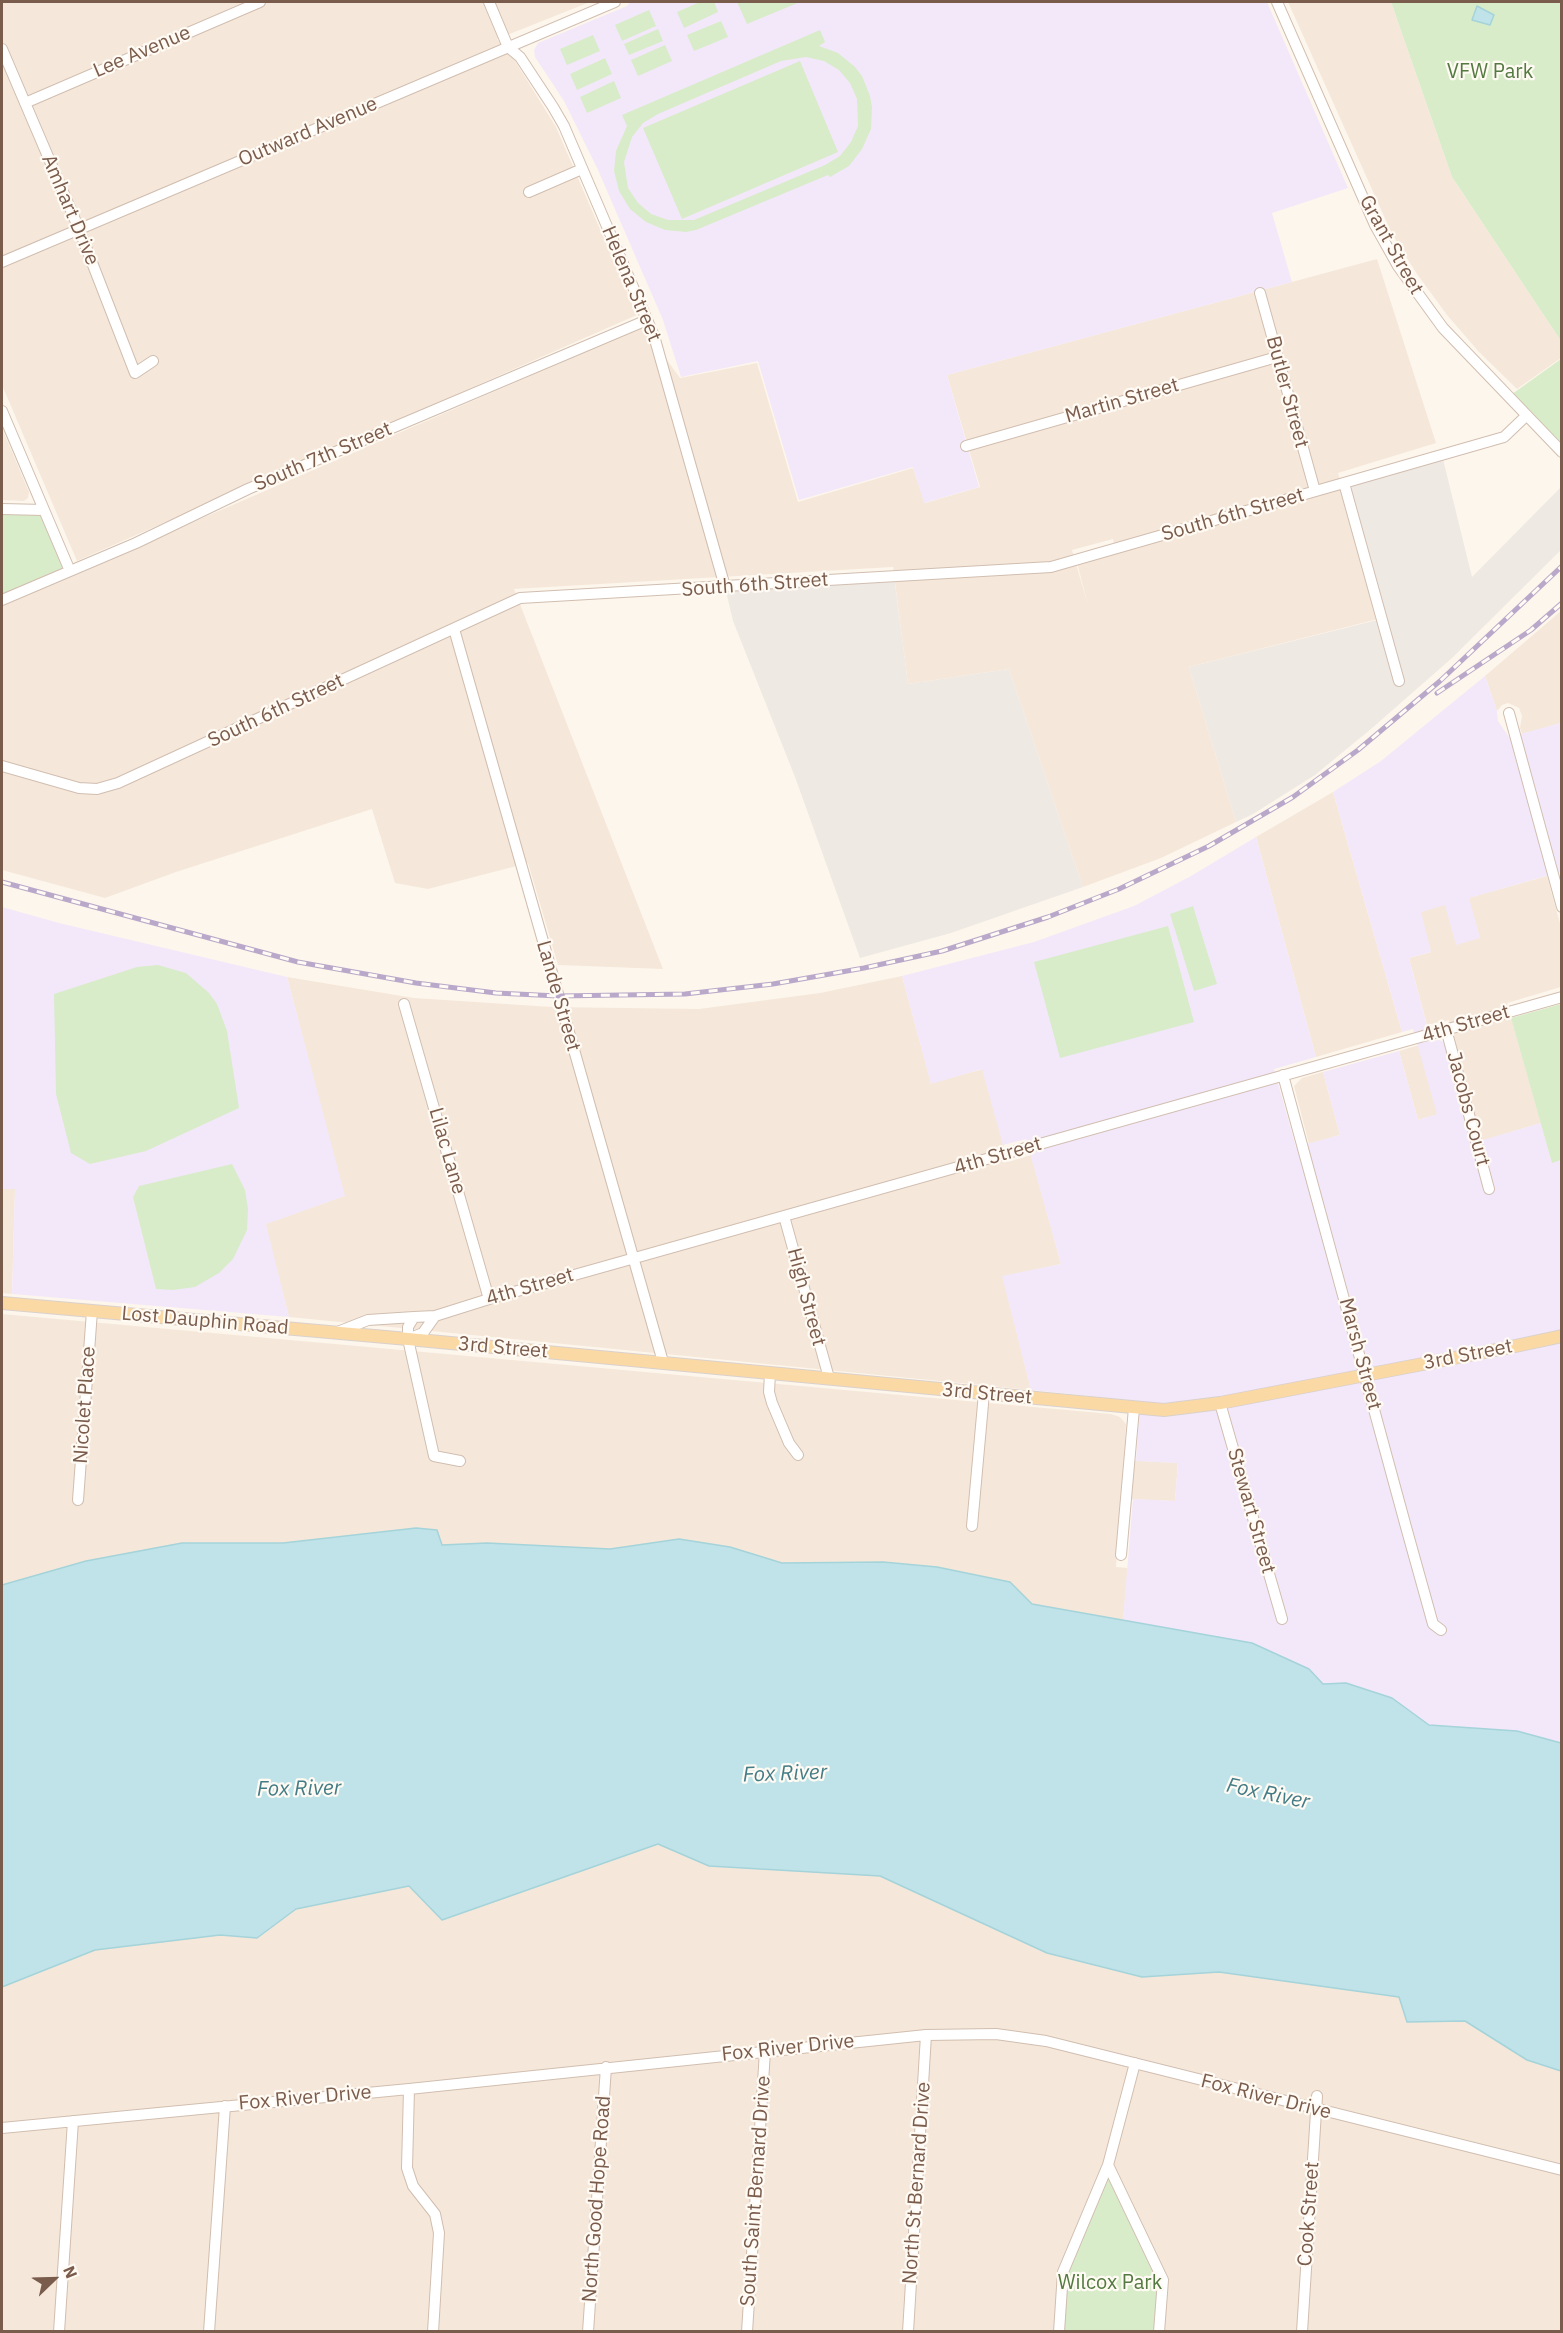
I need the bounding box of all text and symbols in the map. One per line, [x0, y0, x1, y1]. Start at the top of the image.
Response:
street label: Lee Avenue [90, 21, 194, 83]
park label: VFW Park [1447, 60, 1533, 84]
street label: Outward Avenue [235, 92, 381, 172]
street label: Amhart Drive [36, 151, 104, 269]
street label: Grant Street [1354, 191, 1428, 299]
street label: Helena Street [596, 223, 666, 345]
street label: Butler Street [1261, 333, 1313, 451]
street label: Martin Street [1062, 373, 1182, 429]
street label: South 7th Street [251, 417, 395, 497]
street label: South 6th Street [1159, 483, 1307, 547]
street label: South 6th Street [681, 568, 829, 602]
street label: South 6th Street [204, 669, 348, 753]
street label: Lande Street [531, 938, 585, 1054]
street label: 4th Street [1419, 1000, 1513, 1048]
street label: Jacobs Court [1441, 1049, 1495, 1169]
street label: Lilac Lane [423, 1105, 471, 1197]
street label: 4th Street [951, 1132, 1045, 1180]
street label: High Street [781, 1245, 831, 1349]
street label: 4th Street [483, 1263, 577, 1311]
street label: Marsh Street [1334, 1295, 1386, 1413]
street label: Lost Dauphin Road [120, 1302, 290, 1340]
street label: 3rd Street [457, 1332, 549, 1364]
street label: 3rd Street [1421, 1335, 1515, 1375]
street label: Nicolet Place [69, 1346, 101, 1464]
street label: 3rd Street [941, 1378, 1033, 1410]
street label: Stewart Street [1222, 1446, 1280, 1576]
water label: Fox River [742, 1760, 828, 1788]
water label: Fox River [1224, 1773, 1312, 1815]
water label: Fox River [257, 1776, 341, 1802]
street label: Fox River Drive [720, 2029, 856, 2067]
street label: Fox River Drive [1198, 2069, 1334, 2125]
street label: South Saint Bernard Drive [736, 2075, 776, 2307]
street label: Fox River Drive [237, 2080, 373, 2116]
street label: North St Bernard Drive [898, 2081, 936, 2285]
street label: North Good Hope Road [578, 2095, 616, 2303]
street label: Cook Street [1293, 2161, 1325, 2267]
north arrow [24, 2249, 84, 2309]
text: N [59, 2263, 82, 2281]
park label: Wilcox Park [1058, 2271, 1162, 2295]

